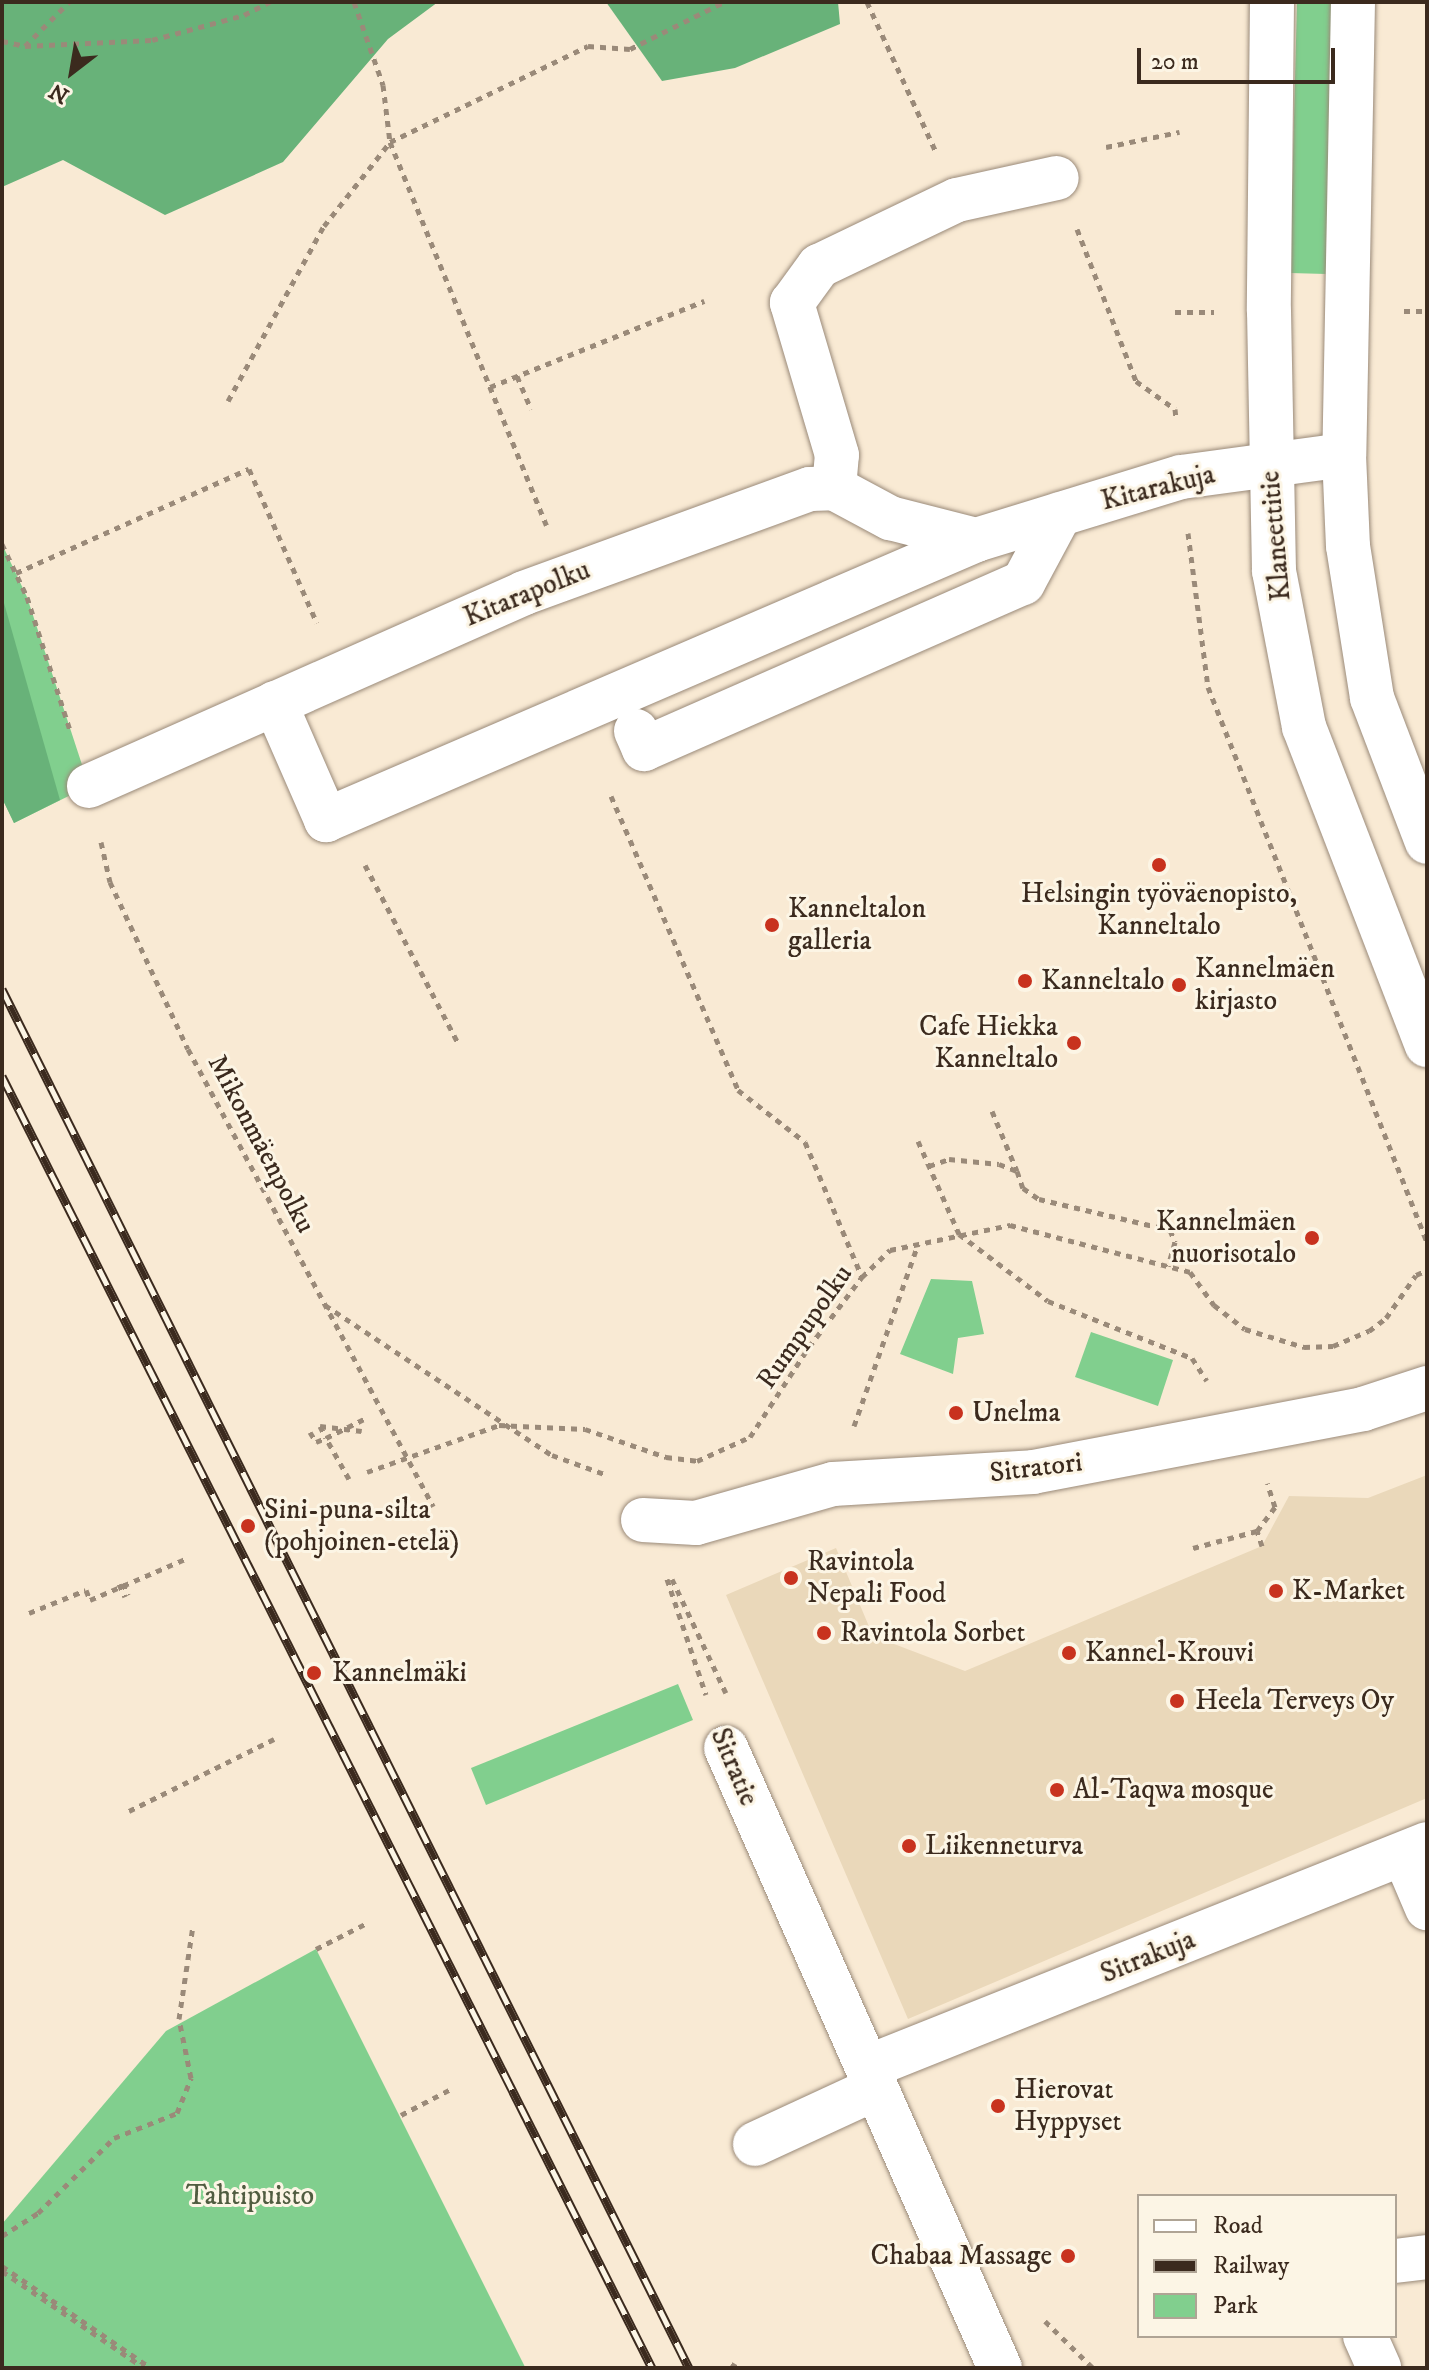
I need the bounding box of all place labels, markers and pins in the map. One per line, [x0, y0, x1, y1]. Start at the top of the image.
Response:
marker: Helsingin työväenopisto, Kanneltalo [1150, 856, 1168, 874]
place label: Helsingin työväenopisto, Kanneltalo [1021, 877, 1297, 943]
place label: Kanneltalon galleria [788, 892, 926, 958]
marker: Kanneltalon galleria [763, 916, 781, 934]
place label: Kannelmäen kirjasto [1195, 952, 1335, 1018]
place label: Kanneltalo [1041, 964, 1164, 998]
marker: Kanneltalo [1016, 972, 1034, 990]
marker: Kannelmäen kirjasto [1170, 976, 1188, 994]
place label: Cafe Hiekka Kanneltalo [919, 1010, 1058, 1076]
marker: Cafe Hiekka Kanneltalo [1065, 1034, 1083, 1052]
place label: Kannelmäen nuorisotalo [1156, 1205, 1296, 1271]
marker: Kannelmäen nuorisotalo [1303, 1229, 1321, 1247]
place label: Unelma [972, 1396, 1060, 1430]
marker: Unelma [947, 1404, 965, 1422]
place label: Sini-puna-silta (pohjoinen-etelä) [264, 1493, 459, 1559]
marker: Sini-puna-silta (pohjoinen-etelä) [239, 1517, 257, 1535]
place label: Ravintola Nepali Food [807, 1545, 946, 1611]
marker: Ravintola Nepali Food [782, 1569, 800, 1587]
place label: K-Market [1292, 1574, 1405, 1608]
marker: K-Market [1267, 1582, 1285, 1600]
place label: Ravintola Sorbet [840, 1616, 1026, 1650]
marker: Ravintola Sorbet [815, 1624, 833, 1642]
place label: Kannel-Krouvi [1085, 1636, 1254, 1670]
marker: Kannel-Krouvi [1060, 1644, 1078, 1662]
place label: Kannelmäki [332, 1656, 467, 1690]
marker: Kannelmäki [303, 1662, 325, 1684]
place label: Heela Terveys Oy [1195, 1684, 1394, 1718]
marker: Heela Terveys Oy [1166, 1690, 1188, 1712]
place label: Al-Taqwa mosque [1073, 1773, 1274, 1807]
marker: Al-Taqwa mosque [1048, 1781, 1066, 1799]
place label: Liikenneturva [925, 1829, 1083, 1863]
marker: Liikenneturva [900, 1837, 918, 1855]
place label: Hierovat Hyppyset [1014, 2073, 1121, 2139]
marker: Hierovat Hyppyset [989, 2097, 1007, 2115]
place label: Chabaa Massage [871, 2239, 1052, 2273]
marker: Chabaa Massage [1059, 2247, 1077, 2265]

